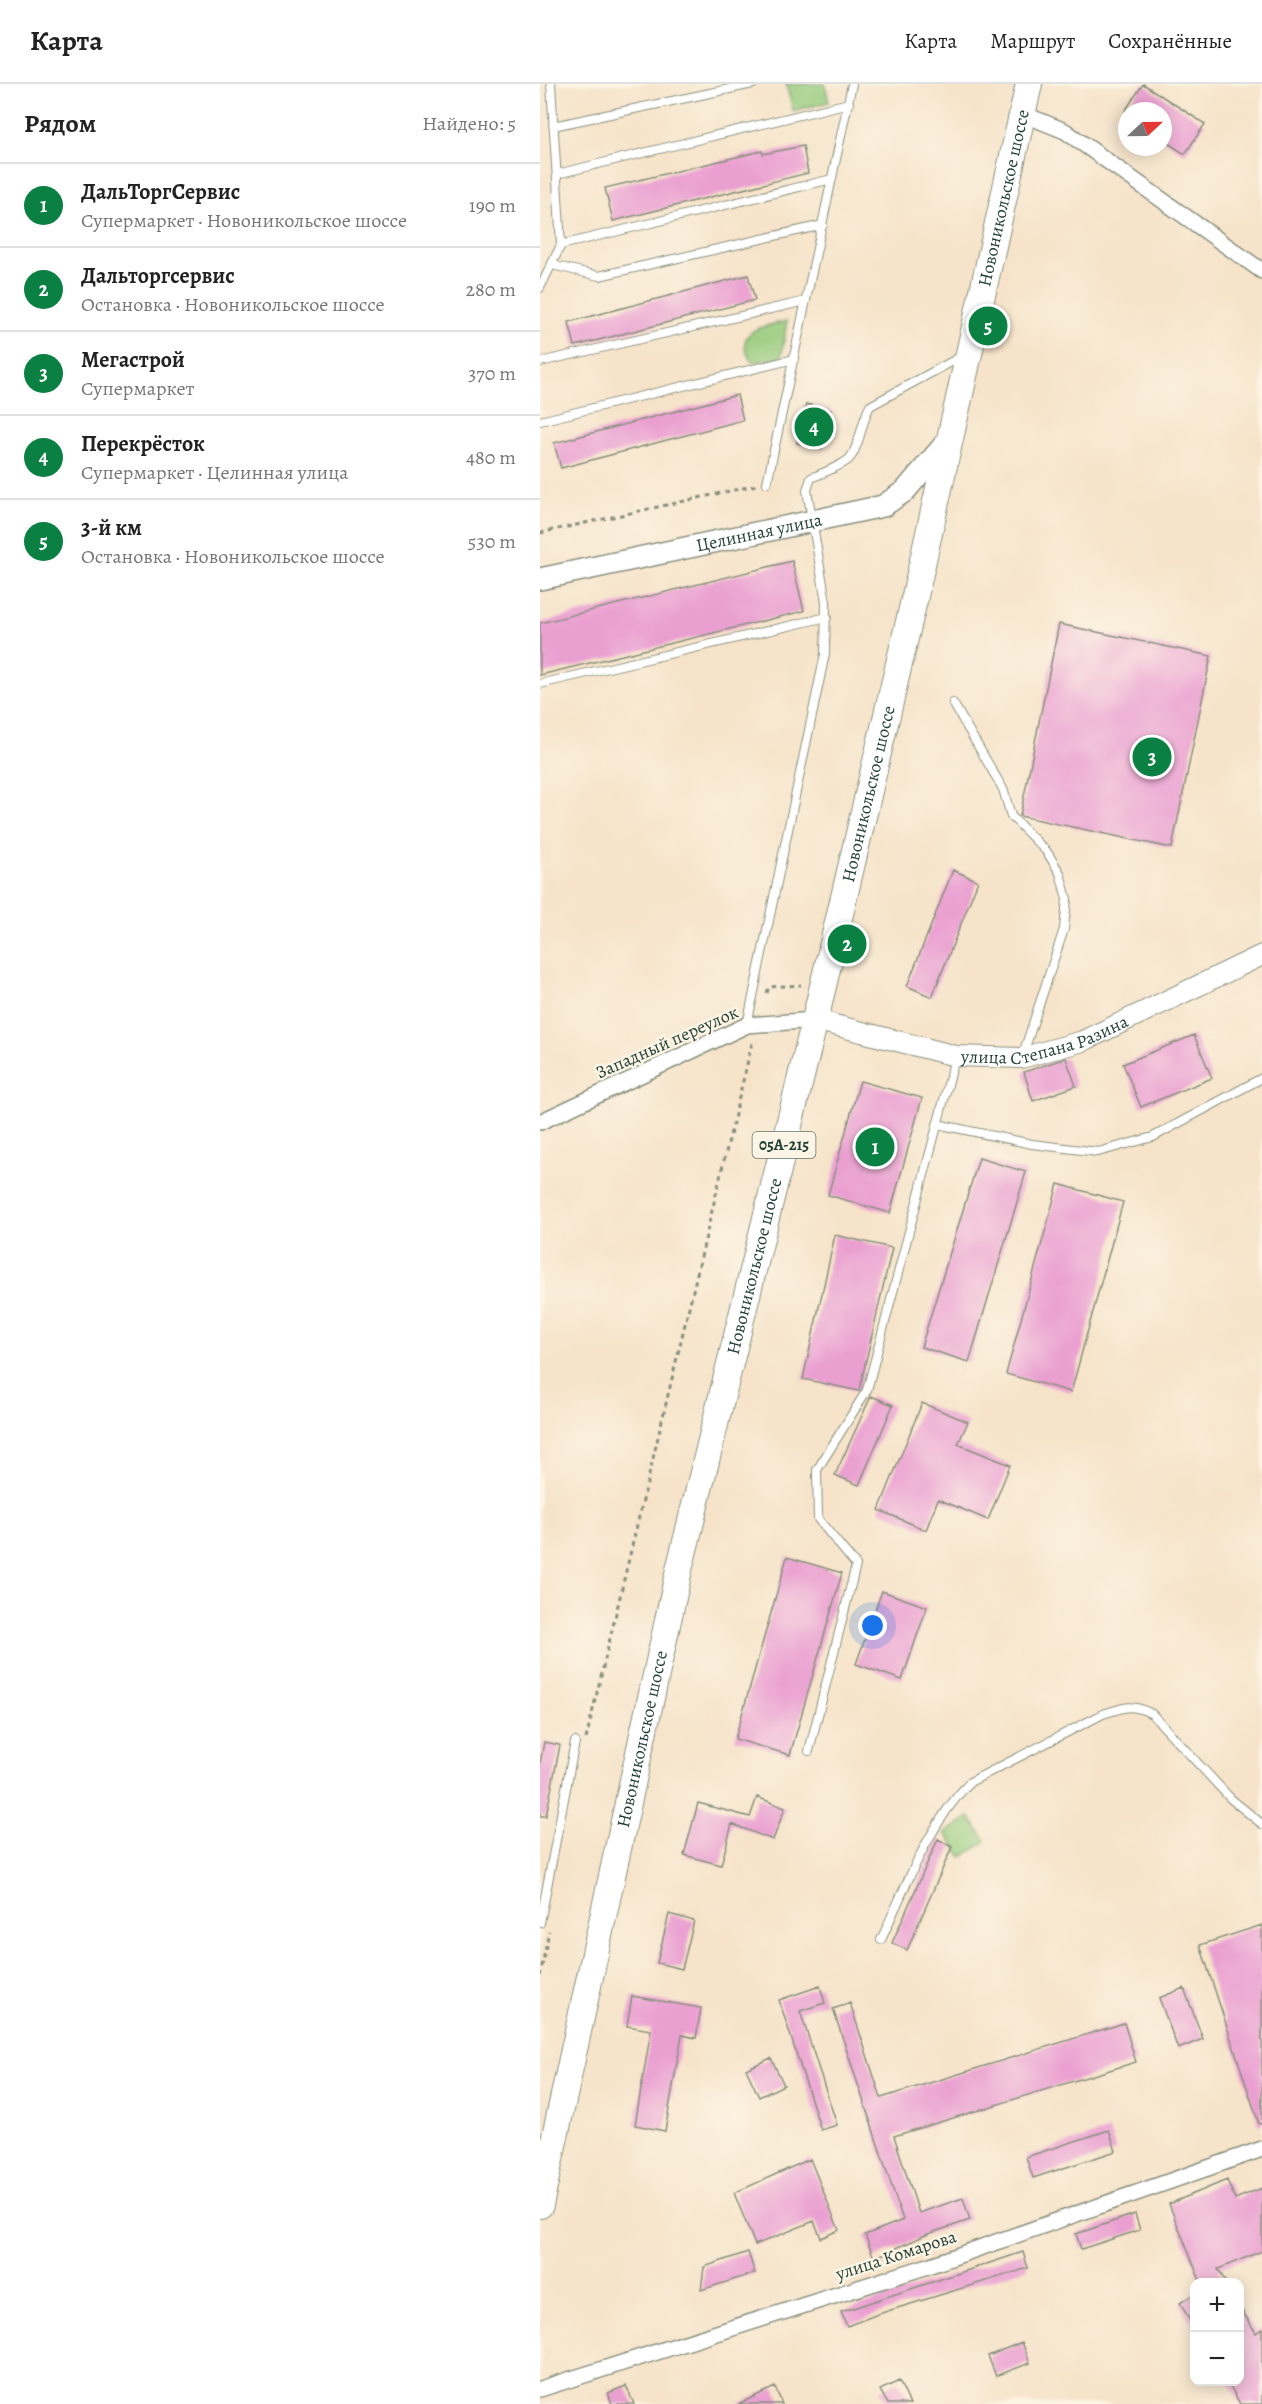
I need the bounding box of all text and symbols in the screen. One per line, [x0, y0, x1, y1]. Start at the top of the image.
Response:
text: Карта [30, 22, 103, 60]
text: Карта [904, 27, 957, 55]
text: Маршрут [990, 27, 1075, 55]
text: Сохранённые [1108, 27, 1232, 55]
north arrow [1118, 102, 1172, 156]
text: Рядом [24, 106, 96, 141]
street label: Новоникольское шоссе [972, 107, 1035, 289]
text: Найдено: 5 [422, 110, 516, 137]
text: ДальТоргСервис [81, 177, 240, 207]
text: 1 [40, 192, 47, 219]
text: 190 m [469, 192, 516, 219]
text: Супермаркет · Новоникольское шоссе [81, 207, 407, 234]
text: Дальторгсервис [81, 261, 235, 291]
text: 2 [39, 276, 48, 303]
text: 280 m [466, 276, 516, 303]
text: Остановка · Новоникольское шоссе [81, 291, 385, 318]
pin: 5 [968, 304, 1008, 348]
text: Мегастрой [81, 345, 185, 375]
text: 3 [39, 360, 48, 387]
text: 370 m [468, 360, 516, 387]
text: Супермаркет [81, 375, 195, 402]
pin: 4 [794, 404, 834, 450]
text: Перекрёсток [81, 429, 205, 459]
text: 4 [39, 444, 48, 471]
text: 480 m [466, 444, 516, 471]
text: Супермаркет · Целинная улица [81, 459, 349, 486]
street label: Целинная улица [694, 507, 825, 557]
text: 3-й км [81, 513, 142, 543]
text: 5 [39, 528, 48, 555]
text: 530 m [468, 528, 516, 555]
text: Остановка · Новоникольское шоссе [81, 543, 385, 570]
street label: Новоникольское шоссе [836, 703, 901, 885]
pin: 3 [1132, 734, 1172, 780]
pin: 2 [828, 922, 866, 966]
street label: Западный переулок [592, 1000, 742, 1084]
street label: улица Степана Разина [960, 1009, 1133, 1070]
pin: 1 [856, 1124, 894, 1170]
road number: 05А-215 [752, 1132, 816, 1158]
street label: Новоникольское шоссе [721, 1176, 787, 1357]
your location [858, 1611, 887, 1640]
street label: Новоникольское шоссе [611, 1648, 673, 1830]
street label: улица Комарова [832, 2224, 960, 2286]
map controls [1190, 2278, 1244, 2386]
button: + [1190, 2278, 1244, 2332]
button: − [1190, 2332, 1244, 2386]

